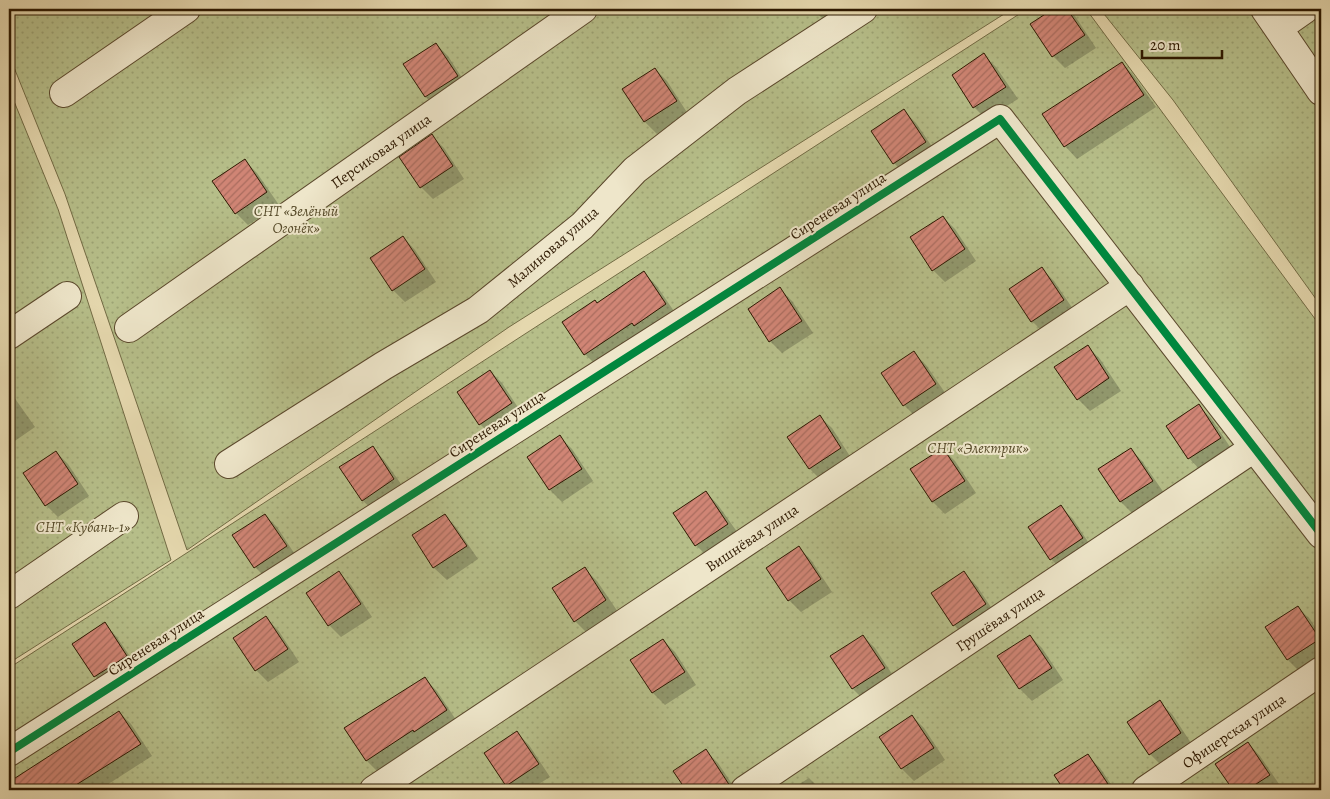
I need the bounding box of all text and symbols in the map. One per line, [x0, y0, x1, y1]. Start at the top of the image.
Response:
scale bar [1142, 28, 1222, 60]
text: 20 m [1150, 35, 1181, 55]
street label: Персиковая улица [327, 109, 435, 193]
street label: Сиреневая улица [786, 167, 890, 245]
park label: СНТ «Зелёный Огонёк» [254, 201, 339, 238]
street label: Малиновая улица [503, 202, 603, 292]
street label: Сиреневая улица [445, 385, 549, 463]
park label: СНТ «Электрик» [927, 438, 1029, 458]
street label: Вишнёвая улица [702, 499, 802, 576]
park label: СНТ «Кубань-1» [36, 517, 130, 537]
street label: Грушёвая улица [952, 582, 1048, 656]
street label: Сиреневая улица [104, 603, 208, 681]
street label: Офицерская улица [1178, 689, 1290, 773]

